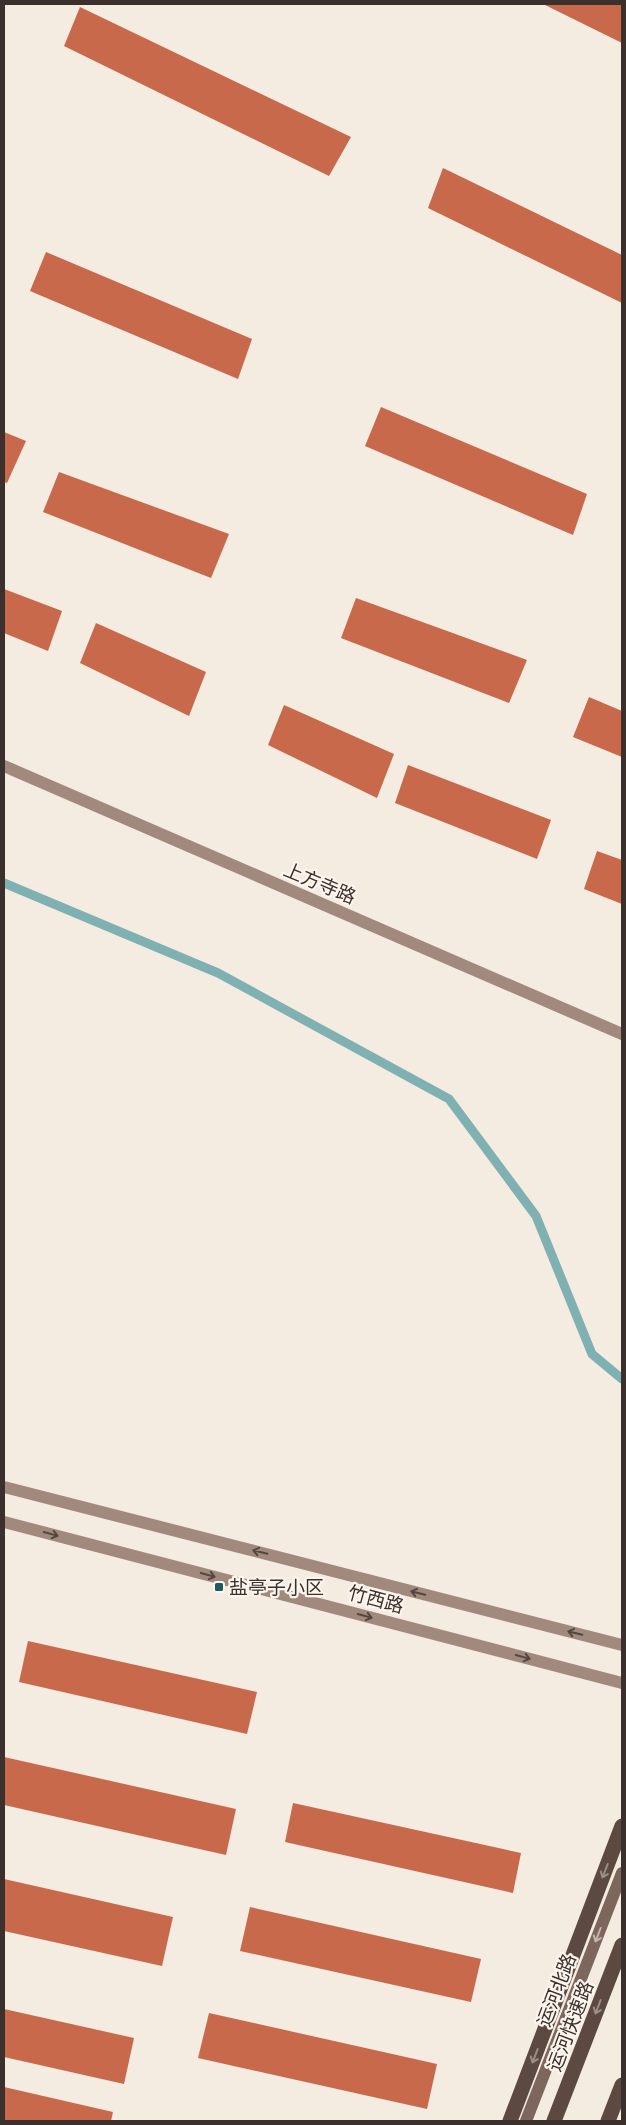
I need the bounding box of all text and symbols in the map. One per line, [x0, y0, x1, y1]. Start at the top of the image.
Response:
street label: 上方寺路 [280, 857, 360, 909]
one-way arrow [42, 1530, 58, 1539]
one-way arrow [253, 1547, 269, 1557]
one-way arrow [200, 1571, 216, 1580]
place label: 盐亭子小区 [229, 1575, 324, 1599]
street label: 竹西路 [345, 1580, 407, 1618]
marker: 盐亭子小区 [213, 1581, 225, 1593]
one-way arrow [410, 1587, 426, 1597]
one-way arrow [357, 1612, 373, 1621]
one-way arrow [567, 1627, 583, 1637]
one-way arrow [514, 1653, 530, 1662]
one-way arrow [600, 1863, 609, 1879]
one-way arrow [593, 1926, 602, 1942]
street label: 运河北路 [531, 1950, 581, 2030]
street label: 运河快速路 [542, 1977, 598, 2075]
one-way arrow [593, 1999, 603, 2014]
one-way arrow [530, 2048, 539, 2063]

